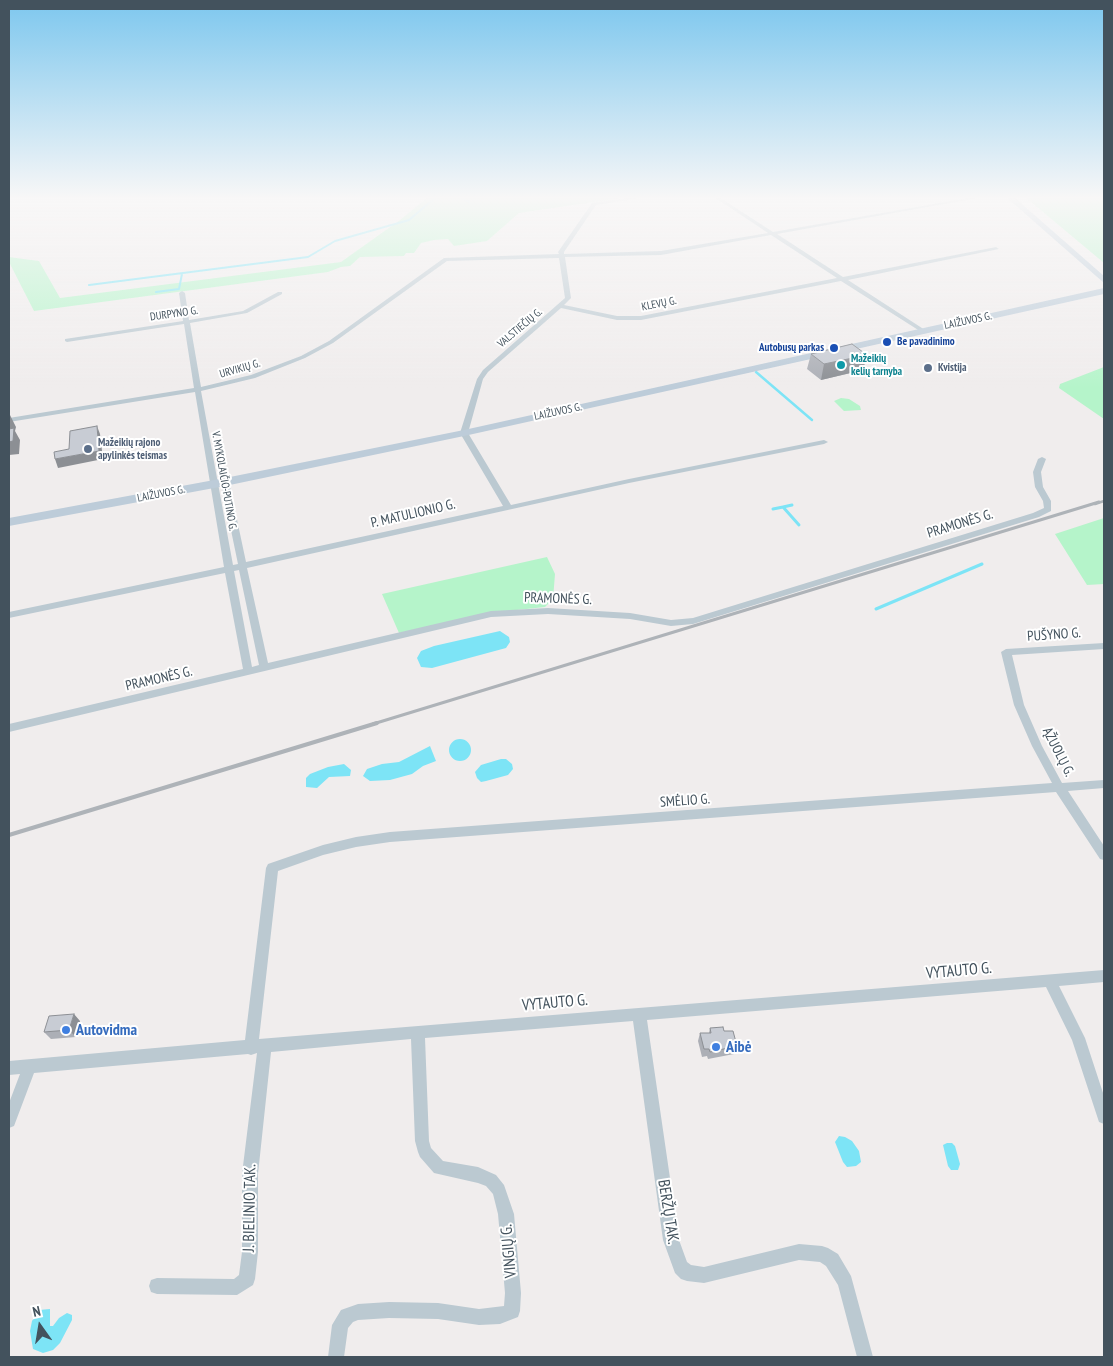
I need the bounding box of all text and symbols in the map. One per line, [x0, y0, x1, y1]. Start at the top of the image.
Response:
street label: KLEVŲ G. [640, 294, 678, 314]
street label: DURPYNO G. [149, 304, 199, 324]
street label: VALSTIEČIŲ G. [495, 305, 545, 351]
street label: LAIŽUVOS G. [943, 310, 993, 332]
place label: Be pavadinimo [897, 335, 955, 349]
marker: Be pavadinimo [881, 336, 893, 348]
place label: Autobusų parkas [759, 341, 824, 355]
marker: Autobusų parkas [828, 342, 840, 354]
place label: Mažeikių kelių tarnyba [851, 352, 902, 378]
street label: URVIKIŲ G. [218, 357, 262, 381]
marker: Mažeikių kelių tarnyba [835, 359, 847, 371]
place label: Kvistija [938, 361, 967, 375]
marker: Kvistija [922, 362, 934, 374]
street label: LAIŽUVOS G. [533, 401, 583, 423]
street label: V. MYKOLAIČIO-PUTINO G. [209, 430, 239, 532]
place label: Mažeikių rajono apylinkės teismas [98, 436, 167, 462]
marker: Mažeikių rajono apylinkės teismas [82, 443, 94, 455]
street label: LAIŽUVOS G. [136, 483, 186, 505]
street label: P. MATULIONIO G. [369, 496, 457, 532]
street label: PRAMONĖS G. [925, 506, 995, 542]
street label: PRAMONĖS G. [524, 589, 592, 609]
street label: PUŠYNO G. [1027, 625, 1081, 645]
street label: PRAMONĖS G. [124, 663, 194, 695]
street label: ĄŽUOLŲ G. [1038, 725, 1078, 779]
street label: SMĖLIO G. [659, 791, 711, 811]
street label: VYTAUTO G. [925, 959, 993, 983]
street label: VYTAUTO G. [521, 991, 589, 1015]
place label: Autovidma [76, 1020, 137, 1040]
marker: Autovidma [60, 1024, 72, 1036]
place label: Aibė [726, 1037, 752, 1057]
marker: Aibė [710, 1041, 722, 1053]
street label: J. BIELINIO TAK. [240, 1164, 260, 1252]
street label: BERŽŲ TAK. [653, 1178, 683, 1246]
street label: VINGIŲ G. [497, 1223, 521, 1279]
north arrow [15, 1301, 65, 1351]
text: N [31, 1302, 42, 1321]

